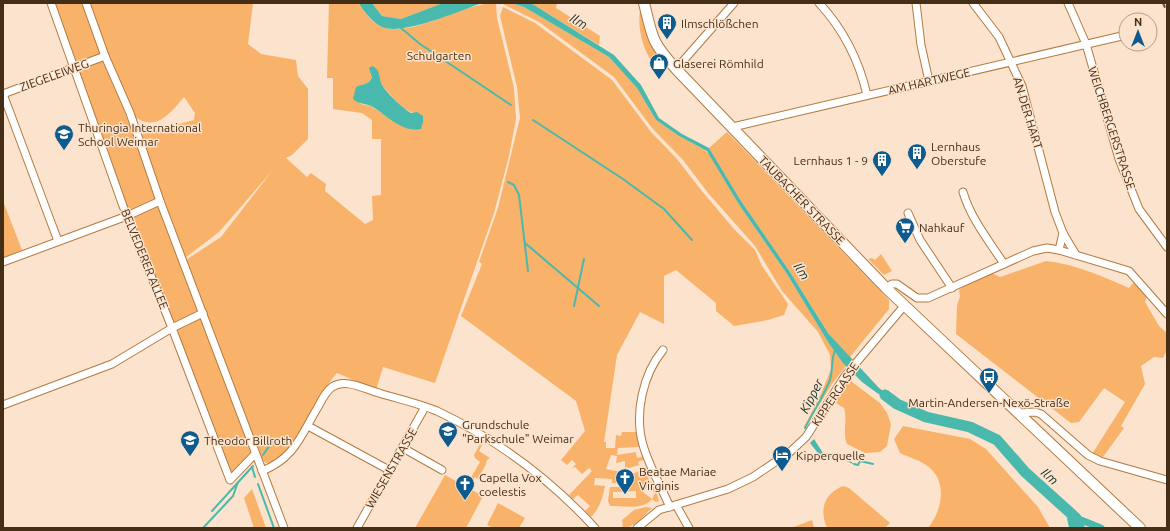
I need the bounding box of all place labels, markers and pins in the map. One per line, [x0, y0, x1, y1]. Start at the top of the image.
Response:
building icon: Ilmschlößchen [656, 12, 678, 40]
place label: Ilmschlößchen [681, 17, 759, 30]
shop icon: Glaserei Römhild [648, 52, 670, 80]
place label: Glaserei Römhild [673, 57, 764, 70]
place label: Thuringia International School Weimar [78, 121, 201, 148]
school or university icon: Thuringia International School Weimar [53, 123, 75, 151]
place label: Lernhaus Oberstufe [931, 140, 986, 167]
building icon: Lernhaus Oberstufe [906, 142, 928, 170]
building icon: Lernhaus 1 - 9 [871, 149, 893, 177]
place label: Lernhaus 1 - 9 [794, 154, 868, 167]
supermarket icon: Nahkauf [894, 216, 916, 244]
place label: Nahkauf [919, 221, 965, 234]
bus stop icon: Martin-Andersen-Nexö-Straße [978, 366, 1000, 394]
place label: Martin-Andersen-Nexö-Straße [908, 396, 1070, 409]
place label: Grundschule "Parkschule" Weimar [462, 418, 574, 445]
school or university icon: Grundschule "Parkschule" Weimar [437, 420, 459, 448]
school or university icon: Theodor Billroth [179, 429, 201, 457]
place label: Theodor Billroth [204, 434, 292, 447]
hotel icon: Kipperquelle [771, 444, 793, 472]
place label: Kipperquelle [796, 449, 865, 462]
place label: Beatae Mariae Virginis [639, 465, 717, 492]
church icon: Beatae Mariae Virginis [614, 467, 636, 495]
place label: Capella Vox coelestis [479, 471, 542, 498]
church icon: Capella Vox coelestis [454, 473, 476, 501]

